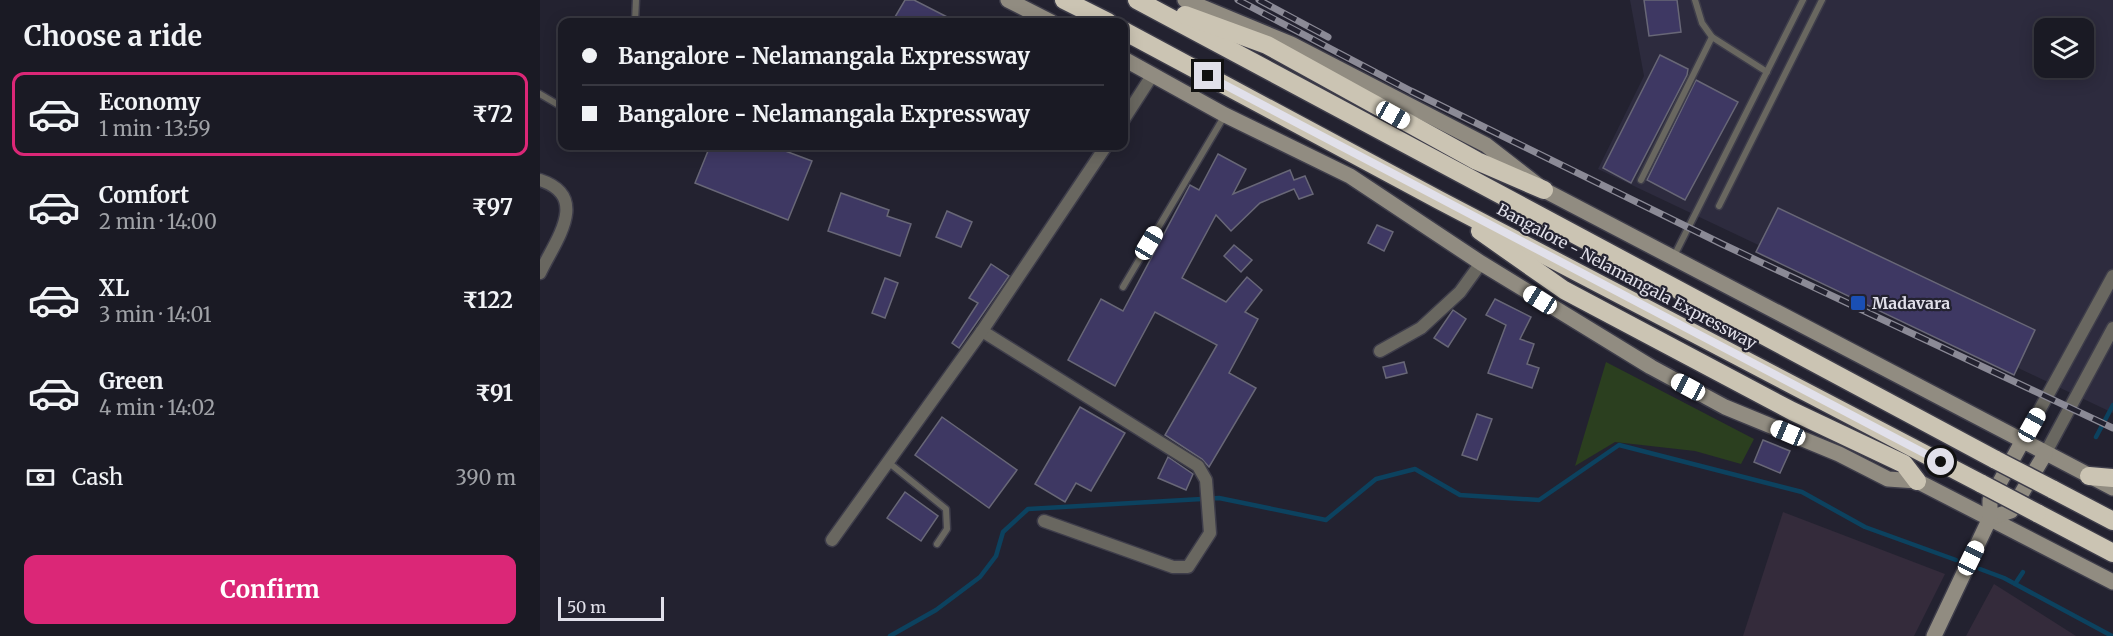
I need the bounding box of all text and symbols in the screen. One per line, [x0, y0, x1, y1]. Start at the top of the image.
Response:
map controls [2034, 18, 2094, 78]
button: layers [2034, 18, 2094, 78]
text: Choose a ride [24, 19, 202, 53]
text: Bangalore - Nelamangala Expressway [618, 42, 1030, 70]
route end [1194, 62, 1221, 89]
icon: car [27, 87, 81, 141]
text: Economy [99, 88, 200, 116]
car [1373, 98, 1413, 132]
text: ₹72 [472, 100, 513, 128]
text: Bangalore - Nelamangala Expressway [618, 100, 1030, 128]
text: 1 min · 13:59 [99, 116, 211, 141]
icon: car [27, 180, 81, 234]
text: Comfort [99, 181, 189, 209]
text: ₹97 [472, 193, 513, 221]
street label: Bangalore - Nelamangala Expressway [1494, 199, 1761, 353]
text: 2 min · 14:00 [99, 209, 217, 234]
car [1132, 223, 1166, 263]
icon: car [27, 273, 81, 327]
text: XL [99, 274, 129, 302]
car [1520, 283, 1560, 317]
text: ₹122 [462, 286, 513, 314]
place label: Madavara [1872, 293, 1950, 313]
marker: Madavara [1849, 294, 1867, 312]
text: 3 min · 14:01 [99, 302, 212, 327]
icon: car [27, 366, 81, 420]
text: Green [99, 367, 163, 395]
car [1668, 371, 1708, 403]
text: ₹91 [475, 379, 513, 407]
text: 4 min · 14:02 [99, 395, 215, 420]
car [2015, 405, 2049, 445]
car [1768, 418, 1808, 448]
route start [1927, 448, 1954, 475]
icon: cash [24, 461, 57, 494]
text: Cash [72, 463, 123, 491]
text: 390 m [456, 465, 516, 490]
car [1955, 538, 1987, 578]
button: Confirm [24, 555, 516, 624]
scale bar [558, 594, 664, 622]
text: 50 m [567, 597, 606, 617]

